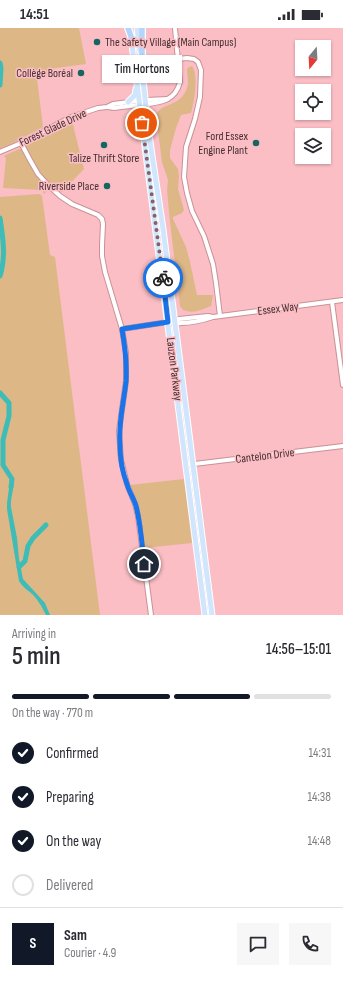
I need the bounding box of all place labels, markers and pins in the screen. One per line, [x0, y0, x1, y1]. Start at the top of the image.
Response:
place label: The Safety Village (Main Campus) [105, 35, 236, 50]
marker: The Safety Village (Main Campus) [92, 37, 102, 47]
callout: Tim Hortons [102, 55, 182, 83]
place label: Collège Boréal [16, 66, 73, 81]
marker: Collège Boréal [76, 68, 86, 78]
pin [125, 106, 159, 140]
place label: Ford Essex Engine Plant [198, 129, 248, 158]
marker: Ford Essex Engine Plant [251, 138, 261, 148]
marker: Talize Thrift Store [99, 140, 109, 150]
place label: Talize Thrift Store [69, 151, 139, 166]
place label: Riverside Place [39, 179, 99, 194]
marker: Riverside Place [102, 181, 112, 191]
pin [127, 547, 161, 581]

